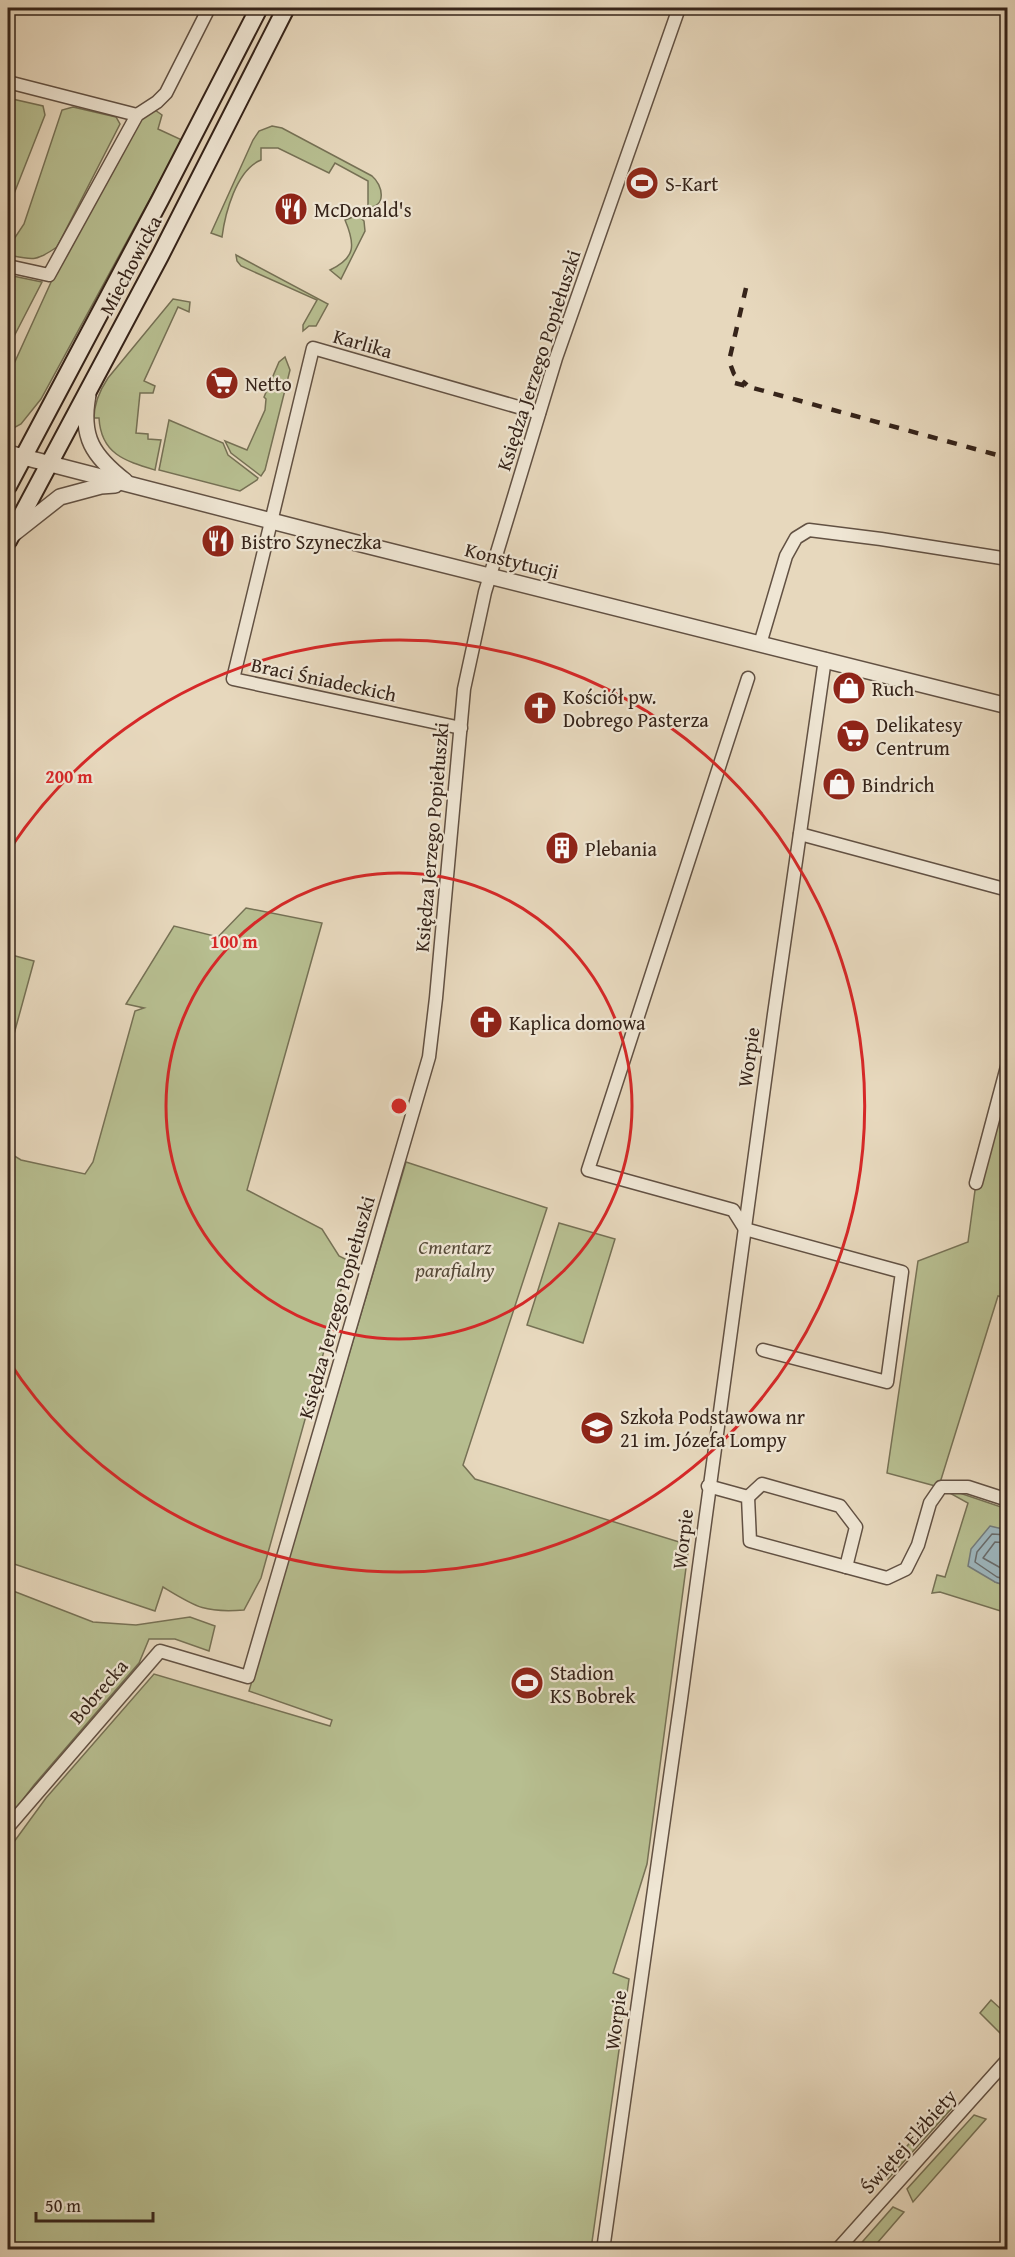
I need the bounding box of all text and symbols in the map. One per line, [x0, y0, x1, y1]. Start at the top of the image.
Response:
sports icon: S-Kart [624, 165, 660, 201]
place label: S-Kart [665, 169, 718, 198]
restaurant icon: McDonald's [273, 191, 309, 227]
place label: McDonald's [314, 195, 412, 224]
street label: Miechowicka [92, 210, 169, 320]
street label: Księdza Jerzego Popiełuszki [489, 246, 588, 474]
street label: Karlika [330, 321, 397, 365]
supermarket icon: Netto [204, 365, 240, 401]
place label: Netto [245, 369, 292, 398]
restaurant icon: Bistro Szyneczka [200, 523, 236, 559]
place label: Bistro Szyneczka [241, 527, 382, 556]
street label: Konstytucji [462, 534, 562, 586]
street label: Braci Śniadeckich [249, 649, 399, 709]
shop icon: Ruch [831, 670, 867, 706]
place label: Ruch [872, 674, 914, 703]
place label: Kościół pw. Dobrego Pasterza [563, 682, 709, 734]
church icon: Kościół pw. Dobrego Pasterza [522, 690, 558, 726]
place label: Delikatesy Centrum [876, 710, 963, 762]
supermarket icon: Delikatesy Centrum [835, 718, 871, 754]
street label: Księdza Jerzego Popiełuszki [407, 721, 456, 953]
text: 200 m [45, 763, 93, 790]
shop icon: Bindrich [821, 766, 857, 802]
place label: Bindrich [862, 770, 935, 799]
building icon: Plebania [544, 830, 580, 866]
place label: Plebania [585, 834, 657, 863]
text: 100 m [210, 928, 258, 955]
church icon: Kaplica domowa [468, 1004, 504, 1040]
place label: Kaplica domowa [509, 1008, 646, 1037]
street label: Worpie [729, 1025, 767, 1089]
centre of rings [389, 1096, 409, 1116]
street label: Księdza Jerzego Popiełuszki [290, 1192, 382, 1422]
park label: Cmentarz parafialny [415, 1232, 495, 1284]
place label: Szkoła Podstawowa nr 21 im. Józefa Lompy [620, 1402, 805, 1454]
school or university icon: Szkoła Podstawowa nr 21 im. Józefa Lompy [579, 1410, 615, 1446]
street label: Worpie [664, 1507, 700, 1571]
street label: Bobrecka [62, 1652, 135, 1730]
place label: Stadion KS Bobrek [550, 1658, 636, 1710]
sports icon: Stadion KS Bobrek [509, 1665, 545, 1701]
street label: Worpie [596, 1988, 634, 2052]
street label: Świętej Elżbiety [853, 2082, 963, 2200]
scale bar [36, 2185, 153, 2223]
text: 50 m [45, 2192, 81, 2219]

